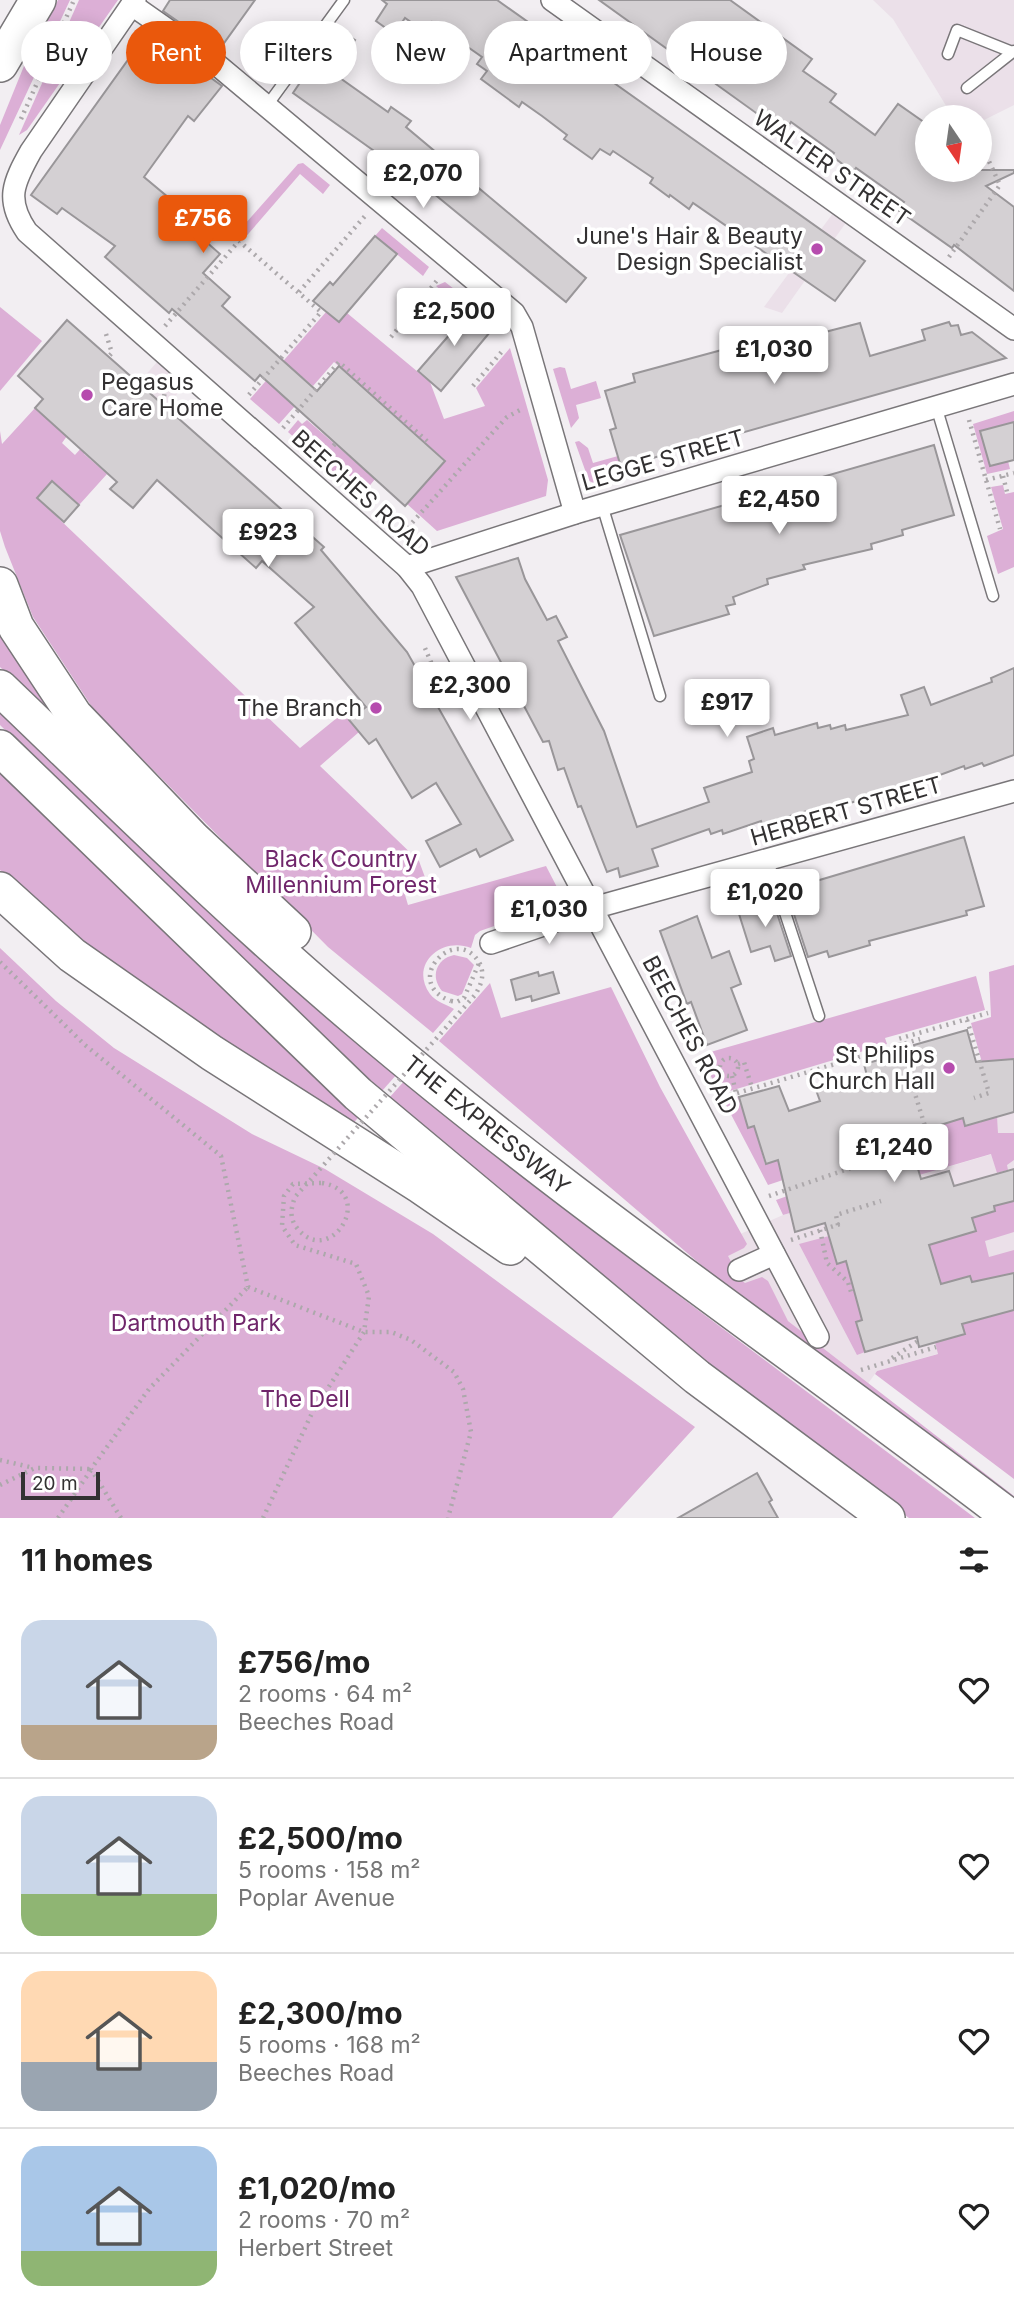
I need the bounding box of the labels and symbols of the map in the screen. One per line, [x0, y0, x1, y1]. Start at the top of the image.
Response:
street label: WALTER STREET [748, 104, 916, 232]
north arrow [915, 105, 992, 182]
pin: £2,070 [366, 150, 480, 210]
pin: £756 [162, 196, 244, 255]
place label: June's Hair & Beauty Design Specialist [576, 222, 803, 276]
marker: June's Hair & Beauty Design Specialist [809, 241, 825, 257]
pin: £2,500 [397, 288, 511, 348]
pin: £1,030 [717, 326, 831, 386]
place label: Pegasus Care Home [101, 368, 223, 422]
marker: Pegasus Care Home [79, 387, 95, 403]
street label: LEGGE STREET [578, 423, 748, 497]
street label: BEECHES ROAD [286, 424, 436, 562]
pin: £2,450 [722, 476, 836, 536]
pin: £923 [227, 510, 309, 569]
pin: £2,300 [413, 662, 527, 722]
pin: £917 [686, 680, 768, 739]
place label: The Branch [237, 694, 362, 722]
marker: The Branch [368, 700, 384, 716]
street label: HERBERT STREET [747, 770, 945, 852]
park label: Black Country Millennium Forest [245, 845, 437, 899]
pin: £1,020 [708, 870, 822, 929]
pin: £1,030 [492, 886, 606, 946]
street label: BEECHES ROAD [636, 951, 744, 1119]
place label: St Philips Church Hall [808, 1041, 935, 1095]
street label: THE EXPRESSWAY [398, 1049, 576, 1201]
marker: St Philips Church Hall [941, 1060, 957, 1076]
pin: £1,240 [837, 1124, 951, 1184]
park label: Dartmouth Park [111, 1309, 282, 1337]
park label: The Dell [260, 1385, 350, 1413]
scale bar [21, 1469, 100, 1501]

